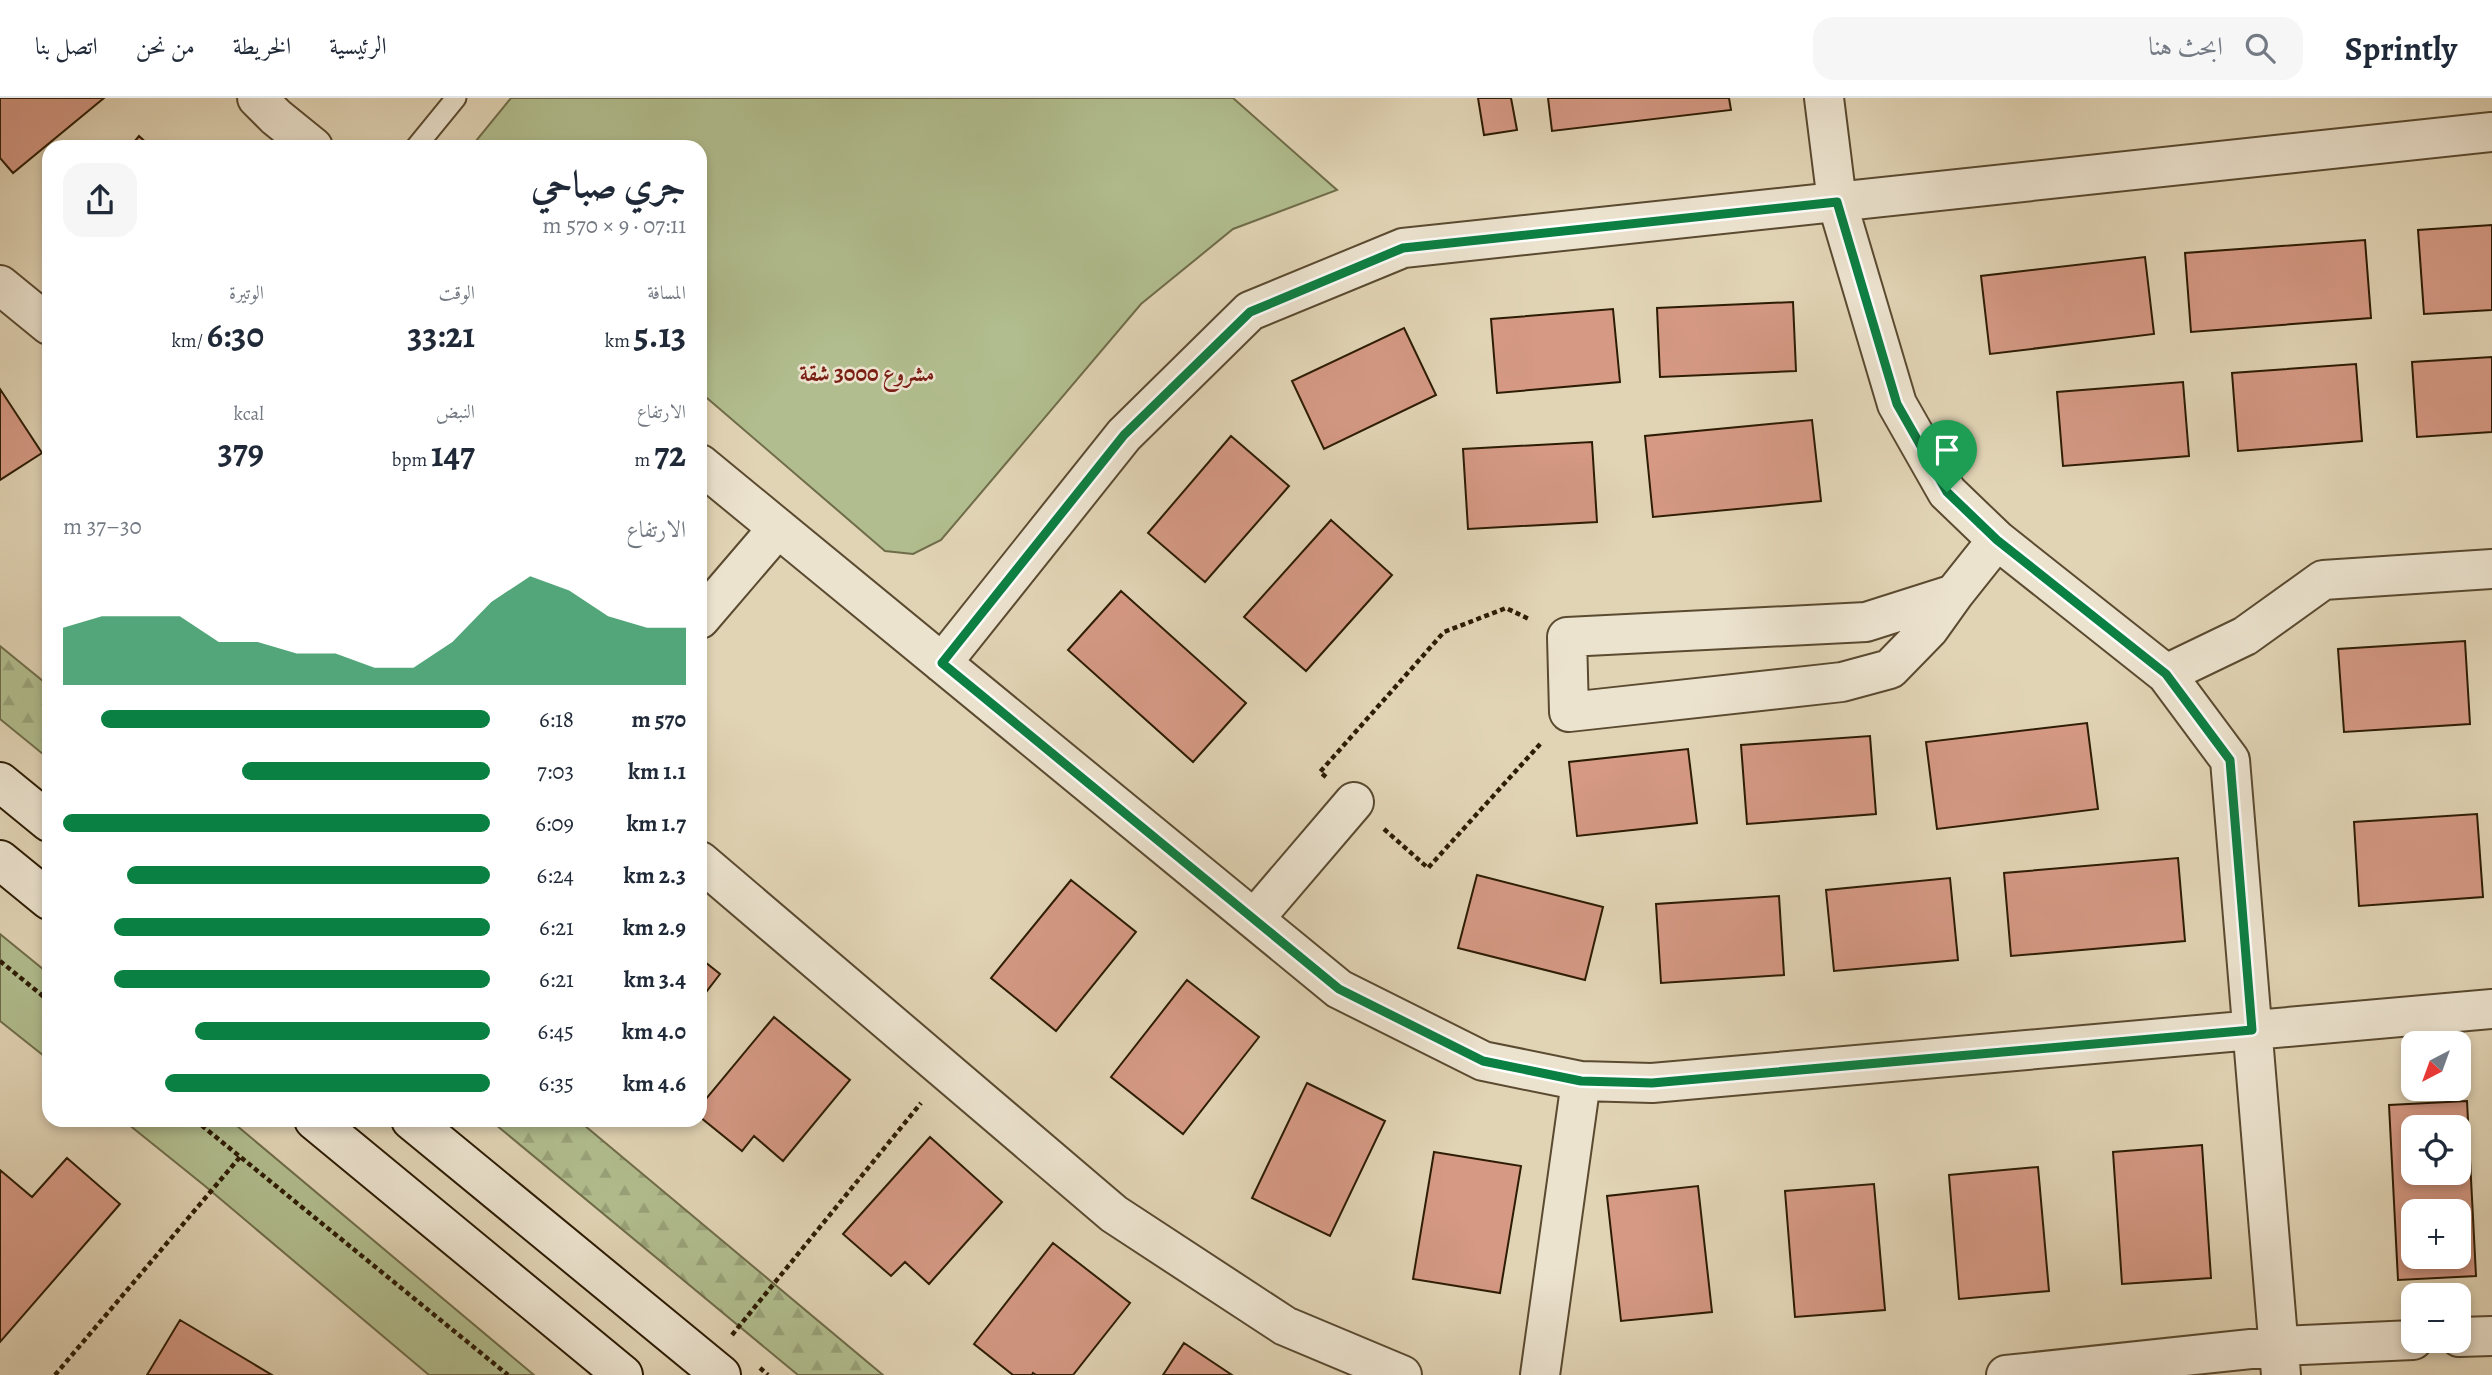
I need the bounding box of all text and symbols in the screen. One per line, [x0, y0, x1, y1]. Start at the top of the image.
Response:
search box [1813, 17, 2303, 80]
text: Sprintly [2345, 26, 2457, 71]
text: ابحث هنا [2148, 29, 2223, 64]
icon: search [2241, 29, 2279, 67]
text: اتصل بنا [35, 30, 98, 62]
text: من نحن [136, 30, 195, 62]
text: الخريطة [233, 30, 291, 62]
text: الرئيسية [329, 30, 387, 62]
text: جري صباحي [531, 158, 686, 210]
button: share [63, 163, 137, 237]
text: 07:11 · 9 × 570 m [542, 210, 686, 241]
text: الوتيرة [229, 280, 264, 306]
text: الوقت [439, 280, 475, 306]
text: المسافة [647, 280, 686, 306]
text: 6:30 [207, 311, 264, 359]
text: 33:21 [407, 311, 475, 359]
text: 5.13 [634, 311, 686, 359]
text: /km [171, 328, 207, 354]
text: km [605, 328, 634, 354]
district label: مشروع 3000 شقة [799, 358, 935, 392]
text: النبض [436, 399, 475, 425]
text: الارتفاع [637, 399, 686, 425]
text: kcal [234, 401, 264, 427]
pin [1917, 420, 1977, 492]
text: 379 [218, 427, 264, 475]
text: 147 [431, 430, 475, 478]
text: 72 [654, 430, 686, 478]
icon: arrive [1928, 431, 1966, 469]
text: bpm [392, 447, 431, 473]
text: m [635, 447, 654, 473]
text: 30–37 m [63, 511, 142, 542]
text: الارتفاع [626, 514, 686, 545]
text: 6:18 [539, 704, 574, 735]
text: 570 m [631, 704, 686, 735]
text: 7:03 [537, 756, 574, 787]
text: 1.1 km [628, 756, 686, 787]
text: 6:09 [535, 808, 574, 839]
text: 1.7 km [626, 808, 686, 839]
text: 6:24 [537, 860, 574, 891]
text: 2.3 km [623, 860, 686, 891]
text: 6:21 [539, 912, 574, 943]
text: 2.9 km [623, 912, 686, 943]
text: 6:21 [539, 964, 574, 995]
text: 3.4 km [624, 964, 686, 995]
text: 6:45 [538, 1016, 574, 1047]
text: 4.0 km [622, 1016, 686, 1047]
north arrow [2401, 1031, 2471, 1101]
map controls [2401, 1031, 2471, 1353]
text: 6:35 [538, 1068, 574, 1099]
text: 4.6 km [623, 1068, 686, 1099]
button: locate [2401, 1115, 2471, 1185]
button: + [2401, 1199, 2471, 1269]
button: − [2401, 1283, 2471, 1353]

